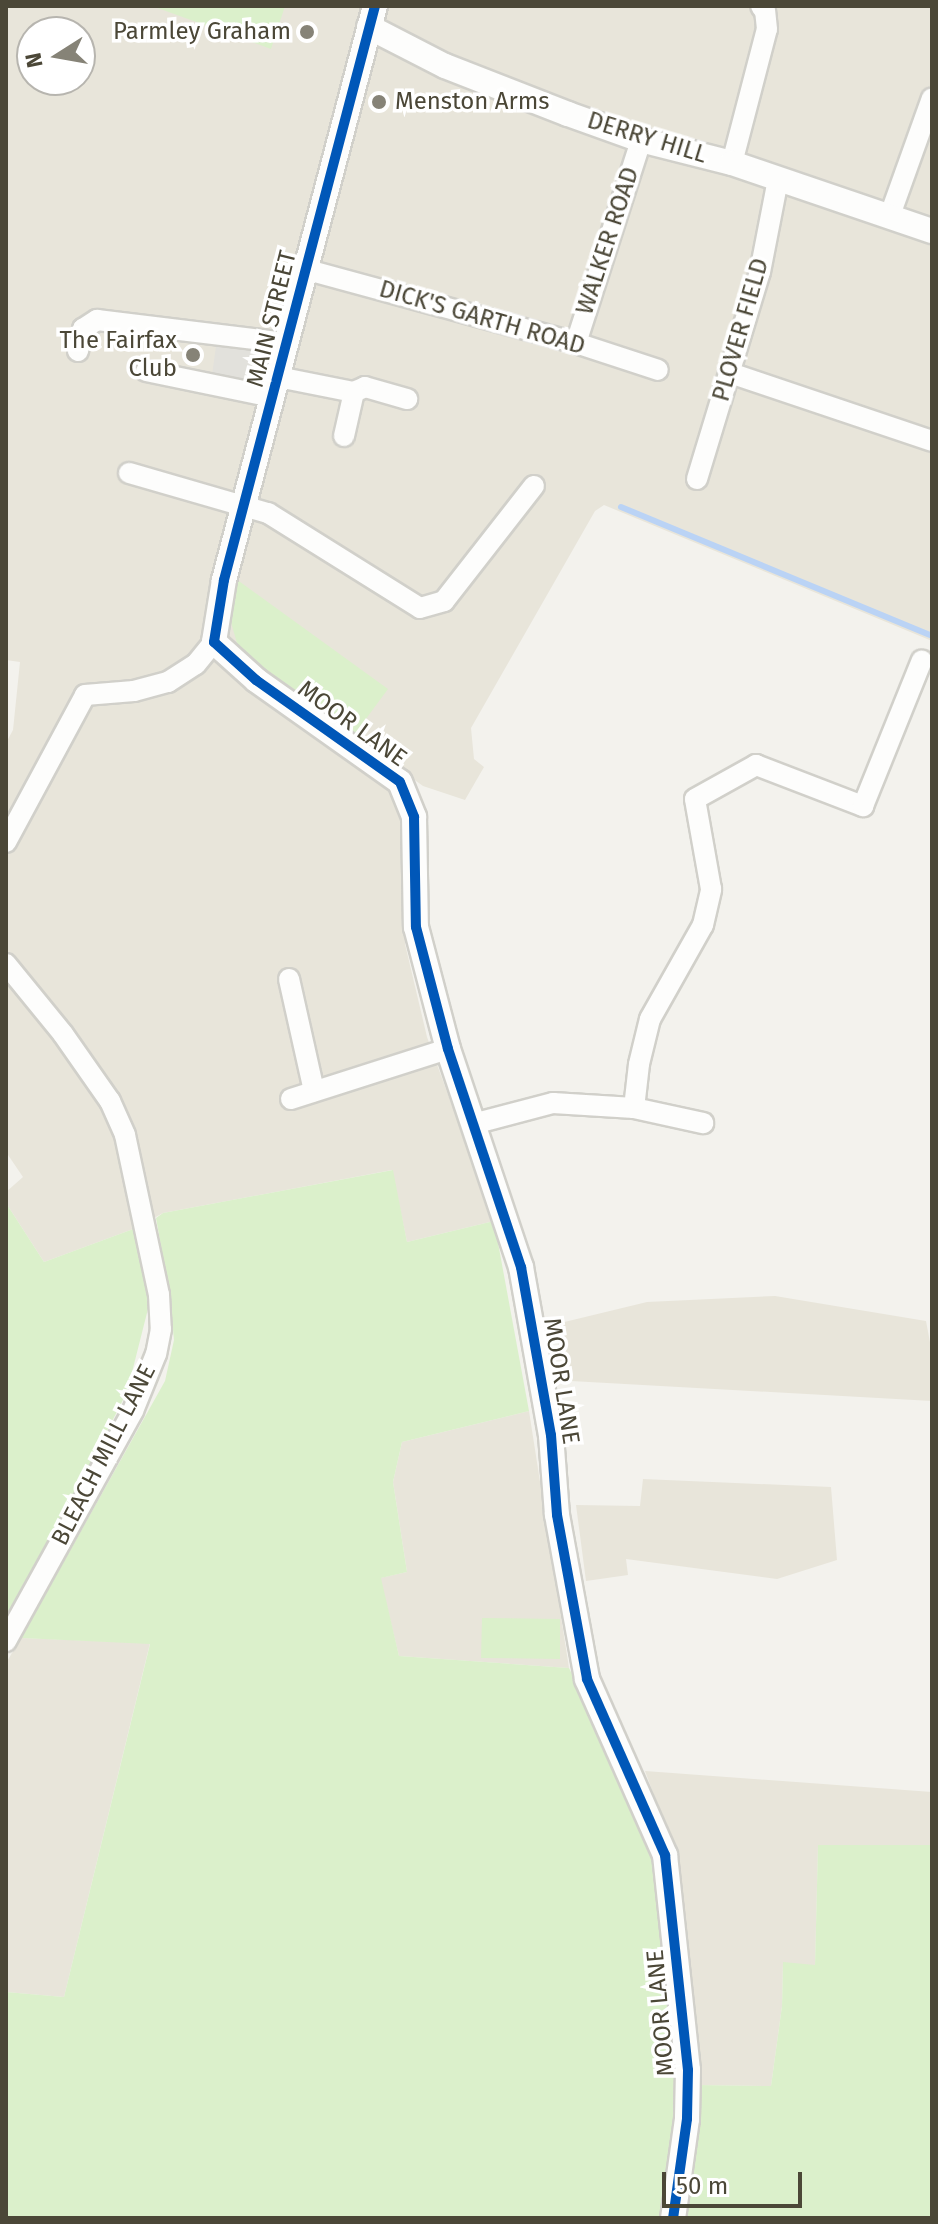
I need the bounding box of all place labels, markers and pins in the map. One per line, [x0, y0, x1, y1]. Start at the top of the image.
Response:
place label: Parmley Graham [113, 18, 291, 46]
marker: Parmley Graham [298, 23, 316, 41]
place label: Menston Arms [395, 88, 550, 116]
marker: Menston Arms [370, 93, 388, 111]
place label: The Fairfax Club [59, 327, 177, 383]
marker: The Fairfax Club [184, 346, 202, 364]

